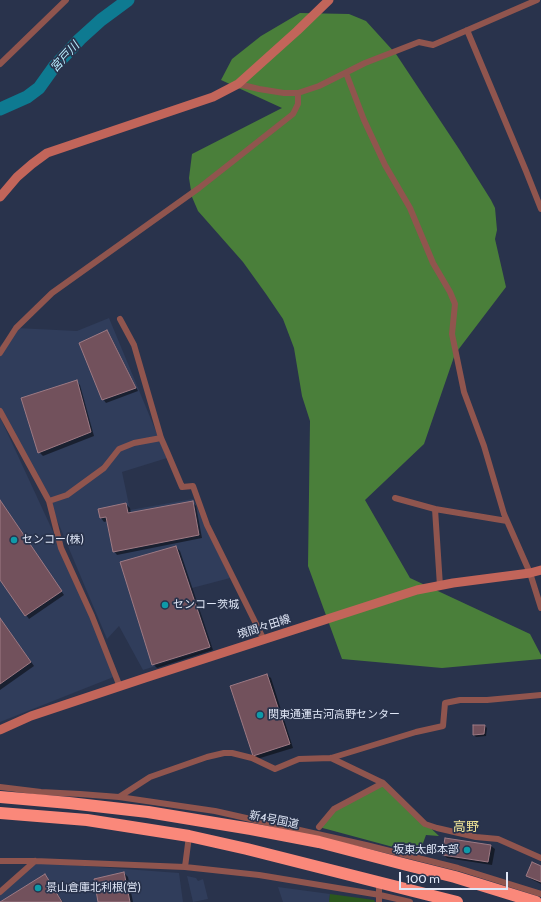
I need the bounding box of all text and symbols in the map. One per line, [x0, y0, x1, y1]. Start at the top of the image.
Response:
water label: 宮戸川 [48, 39, 82, 75]
place label: センコー(株) [22, 533, 84, 547]
marker: センコー(株) [9, 535, 19, 545]
place label: センコー茨城 [173, 598, 239, 612]
marker: センコー茨城 [160, 600, 170, 610]
street label: 境間々田線 [236, 612, 292, 642]
place label: 関東通運古河高野センター [268, 708, 400, 722]
marker: 関東通運古河高野センター [255, 710, 265, 720]
street label: 新4号国道 [248, 809, 300, 831]
district label: 高野 [453, 819, 479, 835]
place label: 坂東太郎本部 [393, 843, 459, 857]
marker: 坂東太郎本部 [462, 845, 472, 855]
scale bar [401, 864, 510, 890]
text: 100 m [406, 871, 440, 886]
place label: 景山倉庫北利根(営) [46, 881, 141, 895]
marker: 景山倉庫北利根(営) [33, 883, 43, 893]

